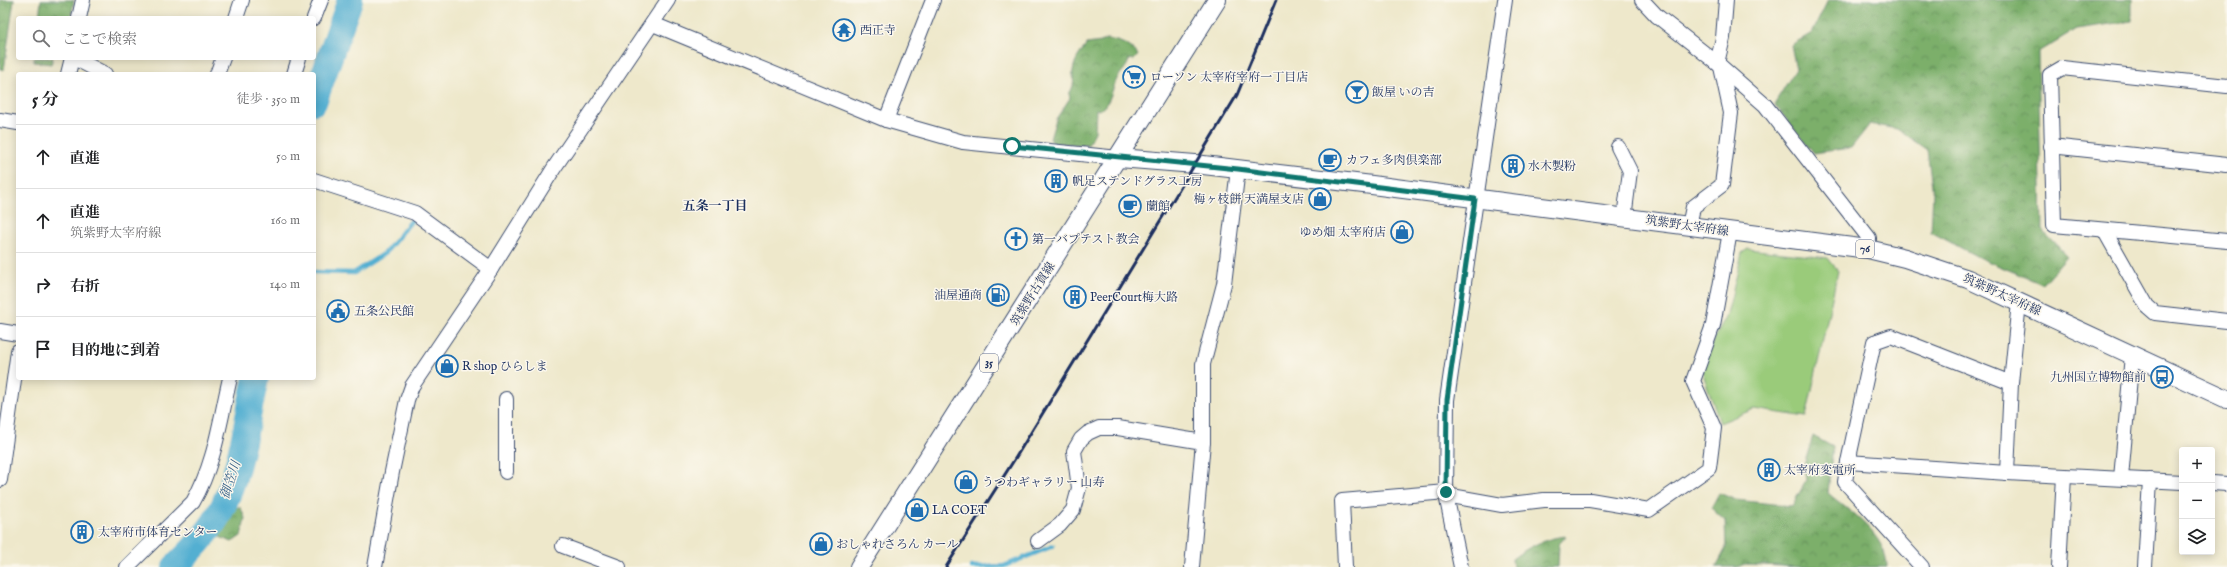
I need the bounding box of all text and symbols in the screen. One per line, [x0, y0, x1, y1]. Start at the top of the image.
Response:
search box [16, 16, 316, 60]
temple icon: 西正寺 [831, 17, 857, 43]
place label: 西正寺 [860, 23, 896, 38]
icon: search [30, 27, 52, 49]
text: ここで検索 [62, 30, 137, 49]
supermarket icon: ローソン 太宰府宰府一丁目店 [1121, 64, 1147, 90]
place label: ローソン 太宰府宰府一丁目店 [1150, 70, 1308, 85]
bar icon: 飯屋 いの吉 [1344, 79, 1370, 105]
place label: 飯屋 いの吉 [1372, 85, 1435, 100]
text: 5 分 [32, 90, 59, 111]
text: 徒歩 · 350 m [237, 91, 300, 108]
route start [1003, 137, 1021, 155]
icon: ahead [32, 146, 54, 168]
cafe icon: カフェ多肉倶楽部 [1317, 147, 1343, 173]
text: 50 m [276, 148, 300, 165]
text: 直進 [70, 149, 100, 168]
place label: カフェ多肉倶楽部 [1346, 153, 1441, 168]
building icon: 水木製粉 [1500, 153, 1526, 179]
place label: 水木製粉 [1528, 159, 1576, 174]
building icon: 帆足ステンドグラス工房 [1043, 168, 1069, 194]
place label: 帆足ステンドグラス工房 [1072, 174, 1203, 189]
shop icon: 梅ヶ枝餅 天満屋支店 [1307, 186, 1333, 212]
place label: 梅ヶ枝餅 天満屋支店 [1193, 192, 1304, 207]
cafe icon: 蘭館 [1117, 193, 1143, 219]
district label: 五条一丁目 [682, 198, 748, 215]
place label: 蘭館 [1146, 199, 1170, 214]
text: 直進 [70, 203, 100, 222]
icon: ahead [32, 210, 54, 232]
text: 160 m [270, 212, 300, 229]
street label: 筑紫野太宰府線 [1644, 213, 1730, 239]
shop icon: ゆめ畑 太宰府店 [1389, 219, 1415, 245]
text: 筑紫野太宰府線 [70, 225, 161, 242]
place label: ゆめ畑 太宰府店 [1299, 225, 1386, 240]
church icon: 第一バプテスト教会 [1003, 226, 1029, 252]
place label: 第一バプテスト教会 [1032, 232, 1140, 247]
road number: 76 [1856, 240, 1874, 258]
street label: 筑紫野古賀線 [1008, 259, 1058, 329]
street label: 筑紫野太宰府線 [1961, 271, 2043, 319]
icon: right [32, 274, 54, 296]
text: 140 m [270, 276, 300, 293]
text: 右折 [70, 277, 100, 296]
fuel station icon: 油屋通商 [985, 282, 1011, 308]
building icon: PeerCourt梅大路 [1062, 284, 1088, 310]
place label: 油屋通商 [934, 288, 982, 303]
place label: PeerCourt梅大路 [1090, 290, 1178, 305]
public building icon: 五条公民館 [325, 298, 351, 324]
place label: 五条公民館 [354, 304, 414, 319]
icon: arrive [32, 338, 54, 360]
text: 目的地に到着 [70, 341, 160, 360]
shop icon: R shop ひらしま [434, 353, 460, 379]
road number: 35 [980, 354, 998, 372]
place label: R shop ひらしま [462, 359, 548, 375]
bus stop icon: 九州国立博物館前 [2149, 364, 2175, 390]
place label: 九州国立博物館前 [2050, 370, 2146, 385]
map controls [2179, 447, 2215, 555]
button: + [2179, 447, 2215, 483]
water label: 御笠川 [217, 457, 246, 501]
building icon: 太宰府変電所 [1756, 457, 1782, 483]
place label: 太宰府変電所 [1784, 463, 1856, 478]
shop icon: うつわギャラリー 山寿 [953, 469, 979, 495]
place label: うつわギャラリー 山寿 [982, 475, 1105, 490]
route end [1437, 483, 1455, 501]
button: − [2179, 483, 2215, 519]
shop icon: LA COET [904, 497, 930, 523]
place label: LA COET [932, 503, 987, 518]
building icon: 太宰府市体育センター [69, 519, 95, 545]
button: layers [2179, 519, 2215, 555]
place label: 太宰府市体育センター [98, 525, 218, 540]
shop icon: おしゃれさろん カール [808, 531, 834, 557]
place label: おしゃれさろん カール [836, 537, 958, 552]

